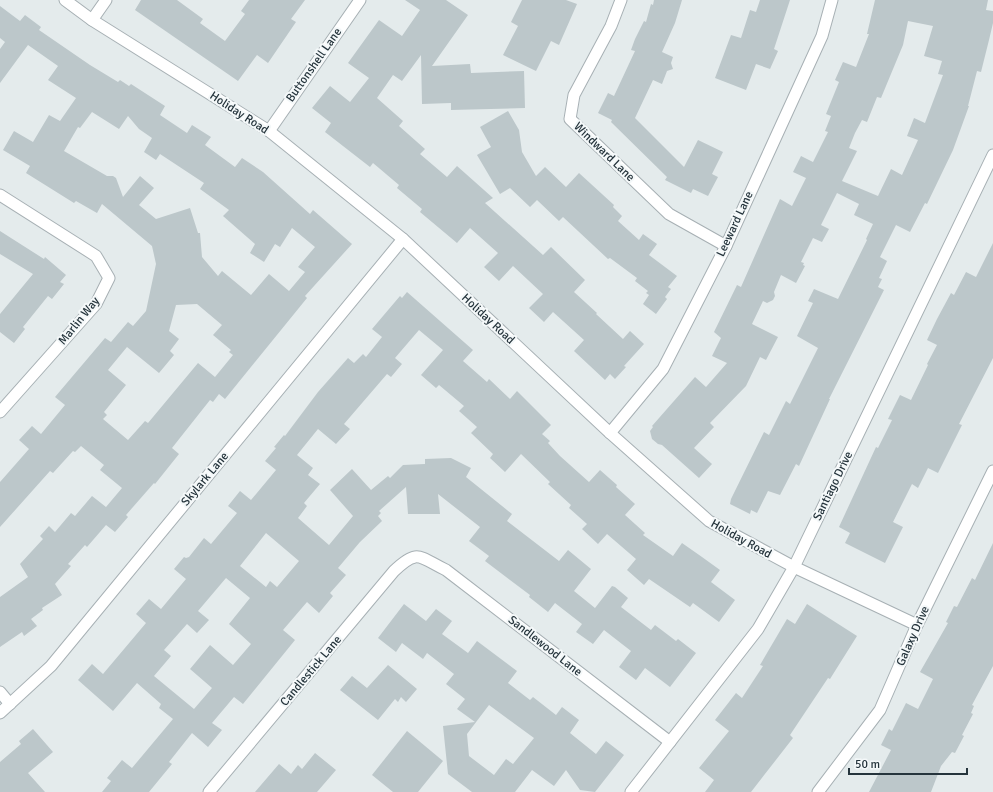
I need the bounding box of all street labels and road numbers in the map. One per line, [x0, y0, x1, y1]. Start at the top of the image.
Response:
street label: Buttonshell Lane [283, 25, 345, 105]
street label: Holiday Road [207, 88, 271, 138]
street label: Windward Lane [570, 119, 638, 185]
street label: Leeward Lane [713, 189, 757, 259]
street label: Holiday Road [458, 291, 518, 347]
street label: Marlin Way [55, 294, 103, 348]
street label: Skylark Lane [178, 449, 232, 509]
street label: Santiago Drive [810, 449, 856, 523]
street label: Holiday Road [708, 516, 774, 562]
street label: Galaxy Drive [893, 604, 933, 668]
street label: Sandlewood Lane [505, 612, 585, 680]
street label: Candlestick Lane [277, 633, 345, 709]

